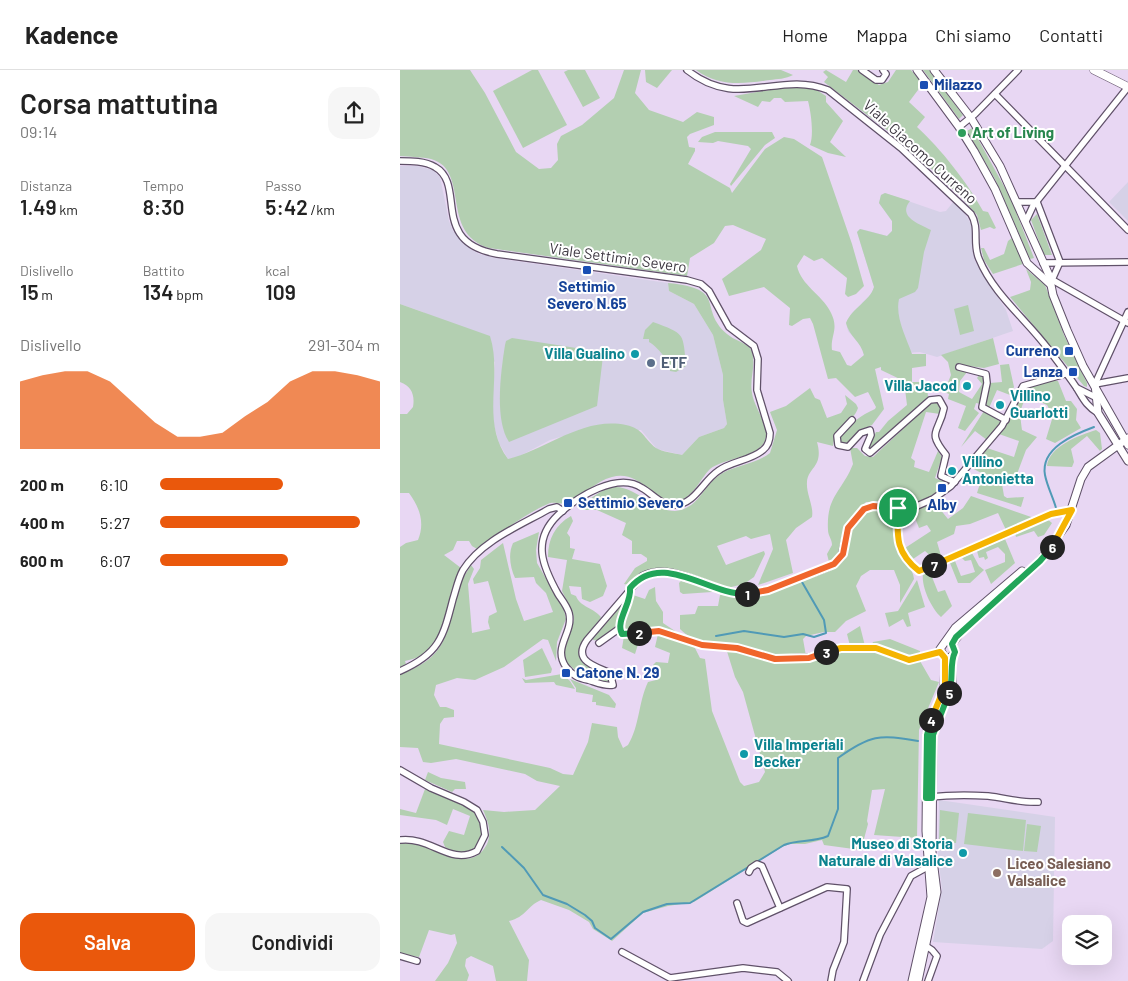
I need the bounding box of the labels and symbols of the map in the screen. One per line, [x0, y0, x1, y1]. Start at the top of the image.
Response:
place label: Milazzo [934, 75, 982, 93]
marker: Milazzo [918, 79, 930, 91]
street label: Viale Giacomo Curreno [860, 95, 981, 207]
place label: Art of Living [972, 123, 1054, 141]
marker: Art of Living [956, 127, 968, 139]
street label: Viale Settimio Severo [548, 238, 688, 276]
marker: Settimio Severo N.65 [581, 264, 593, 276]
place label: Settimio Severo N.65 [547, 277, 627, 312]
place label: Curreno [1006, 341, 1059, 359]
place label: Villa Gualino [544, 344, 625, 362]
marker: Curreno [1063, 345, 1075, 357]
marker: Villa Gualino [629, 348, 641, 360]
place label: ETF [661, 353, 688, 371]
marker: ETF [645, 357, 657, 369]
place label: Lanza [1023, 362, 1063, 380]
marker: Lanza [1067, 366, 1079, 378]
place label: Villa Jacod [884, 376, 957, 394]
marker: Villa Jacod [961, 380, 973, 392]
place label: Villino Guarlotti [1010, 386, 1068, 421]
marker: Villino Guarlotti [994, 399, 1006, 411]
place label: Villino Antonietta [962, 452, 1034, 487]
marker: Villino Antonietta [946, 465, 958, 477]
marker: Alby [936, 482, 948, 494]
pin [877, 487, 919, 529]
place label: Settimio Severo [578, 493, 684, 511]
place label: Alby [927, 495, 957, 513]
marker: Settimio Severo [562, 497, 574, 509]
pin: 6 [1040, 534, 1064, 560]
pin: 7 [922, 552, 946, 578]
pin: 1 [734, 582, 760, 606]
pin: 2 [626, 620, 652, 646]
pin: 3 [814, 640, 838, 664]
place label: Catone N. 29 [576, 663, 660, 681]
marker: Catone N. 29 [560, 667, 572, 679]
pin: 5 [936, 680, 962, 706]
pin: 4 [918, 708, 944, 732]
place label: Villa Imperiali Becker [754, 735, 844, 770]
marker: Villa Imperiali Becker [738, 748, 750, 760]
place label: Museo di Storia Naturale di Valsalice [819, 834, 953, 869]
marker: Museo di Storia Naturale di Valsalice [957, 847, 969, 859]
place label: Liceo Salesiano Valsalice [1007, 854, 1111, 889]
marker: Liceo Salesiano Valsalice [991, 867, 1003, 879]

